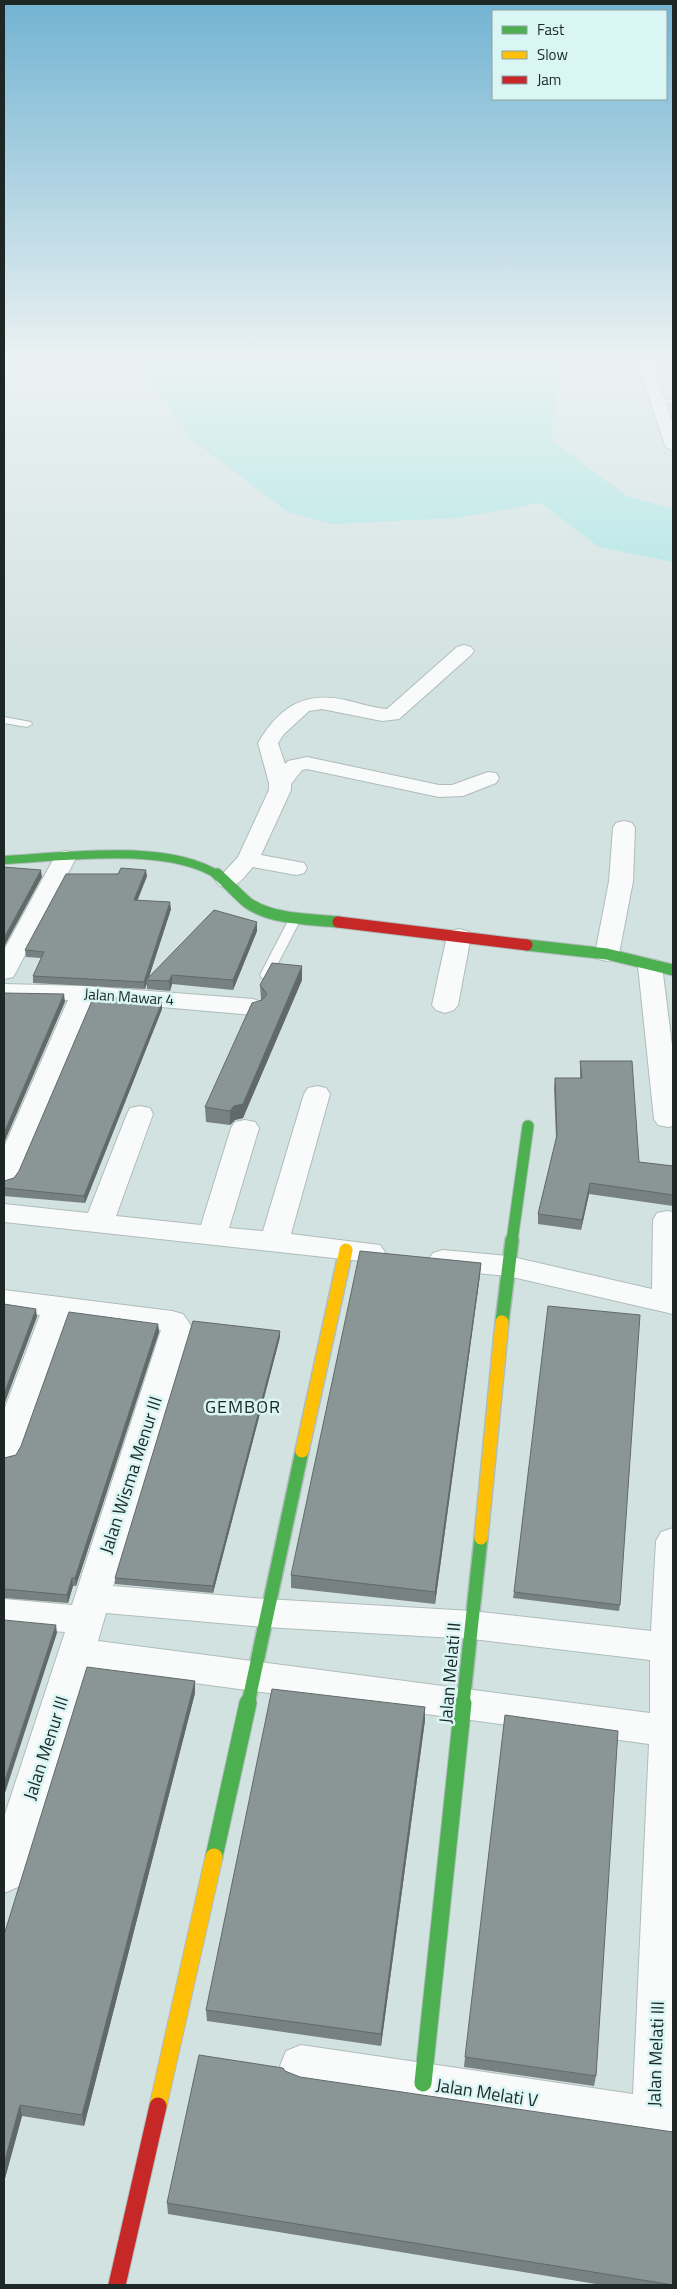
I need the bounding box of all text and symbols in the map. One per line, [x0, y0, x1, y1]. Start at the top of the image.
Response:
legend [492, 10, 667, 100]
text: Fast [537, 18, 565, 41]
text: Slow [537, 43, 568, 66]
text: Jam [537, 68, 561, 91]
street label: Jalan Mawar 4 [83, 982, 175, 1011]
street label: Jalan Wisma Menur III [92, 1393, 169, 1557]
district label: GEMBOR [205, 1393, 281, 1420]
street label: Jalan Melati II [432, 1621, 467, 1725]
street label: Jalan Menur III [16, 1692, 75, 1803]
street label: Jalan Melati III [640, 2001, 671, 2107]
street label: Jalan Melati V [434, 2071, 541, 2114]

